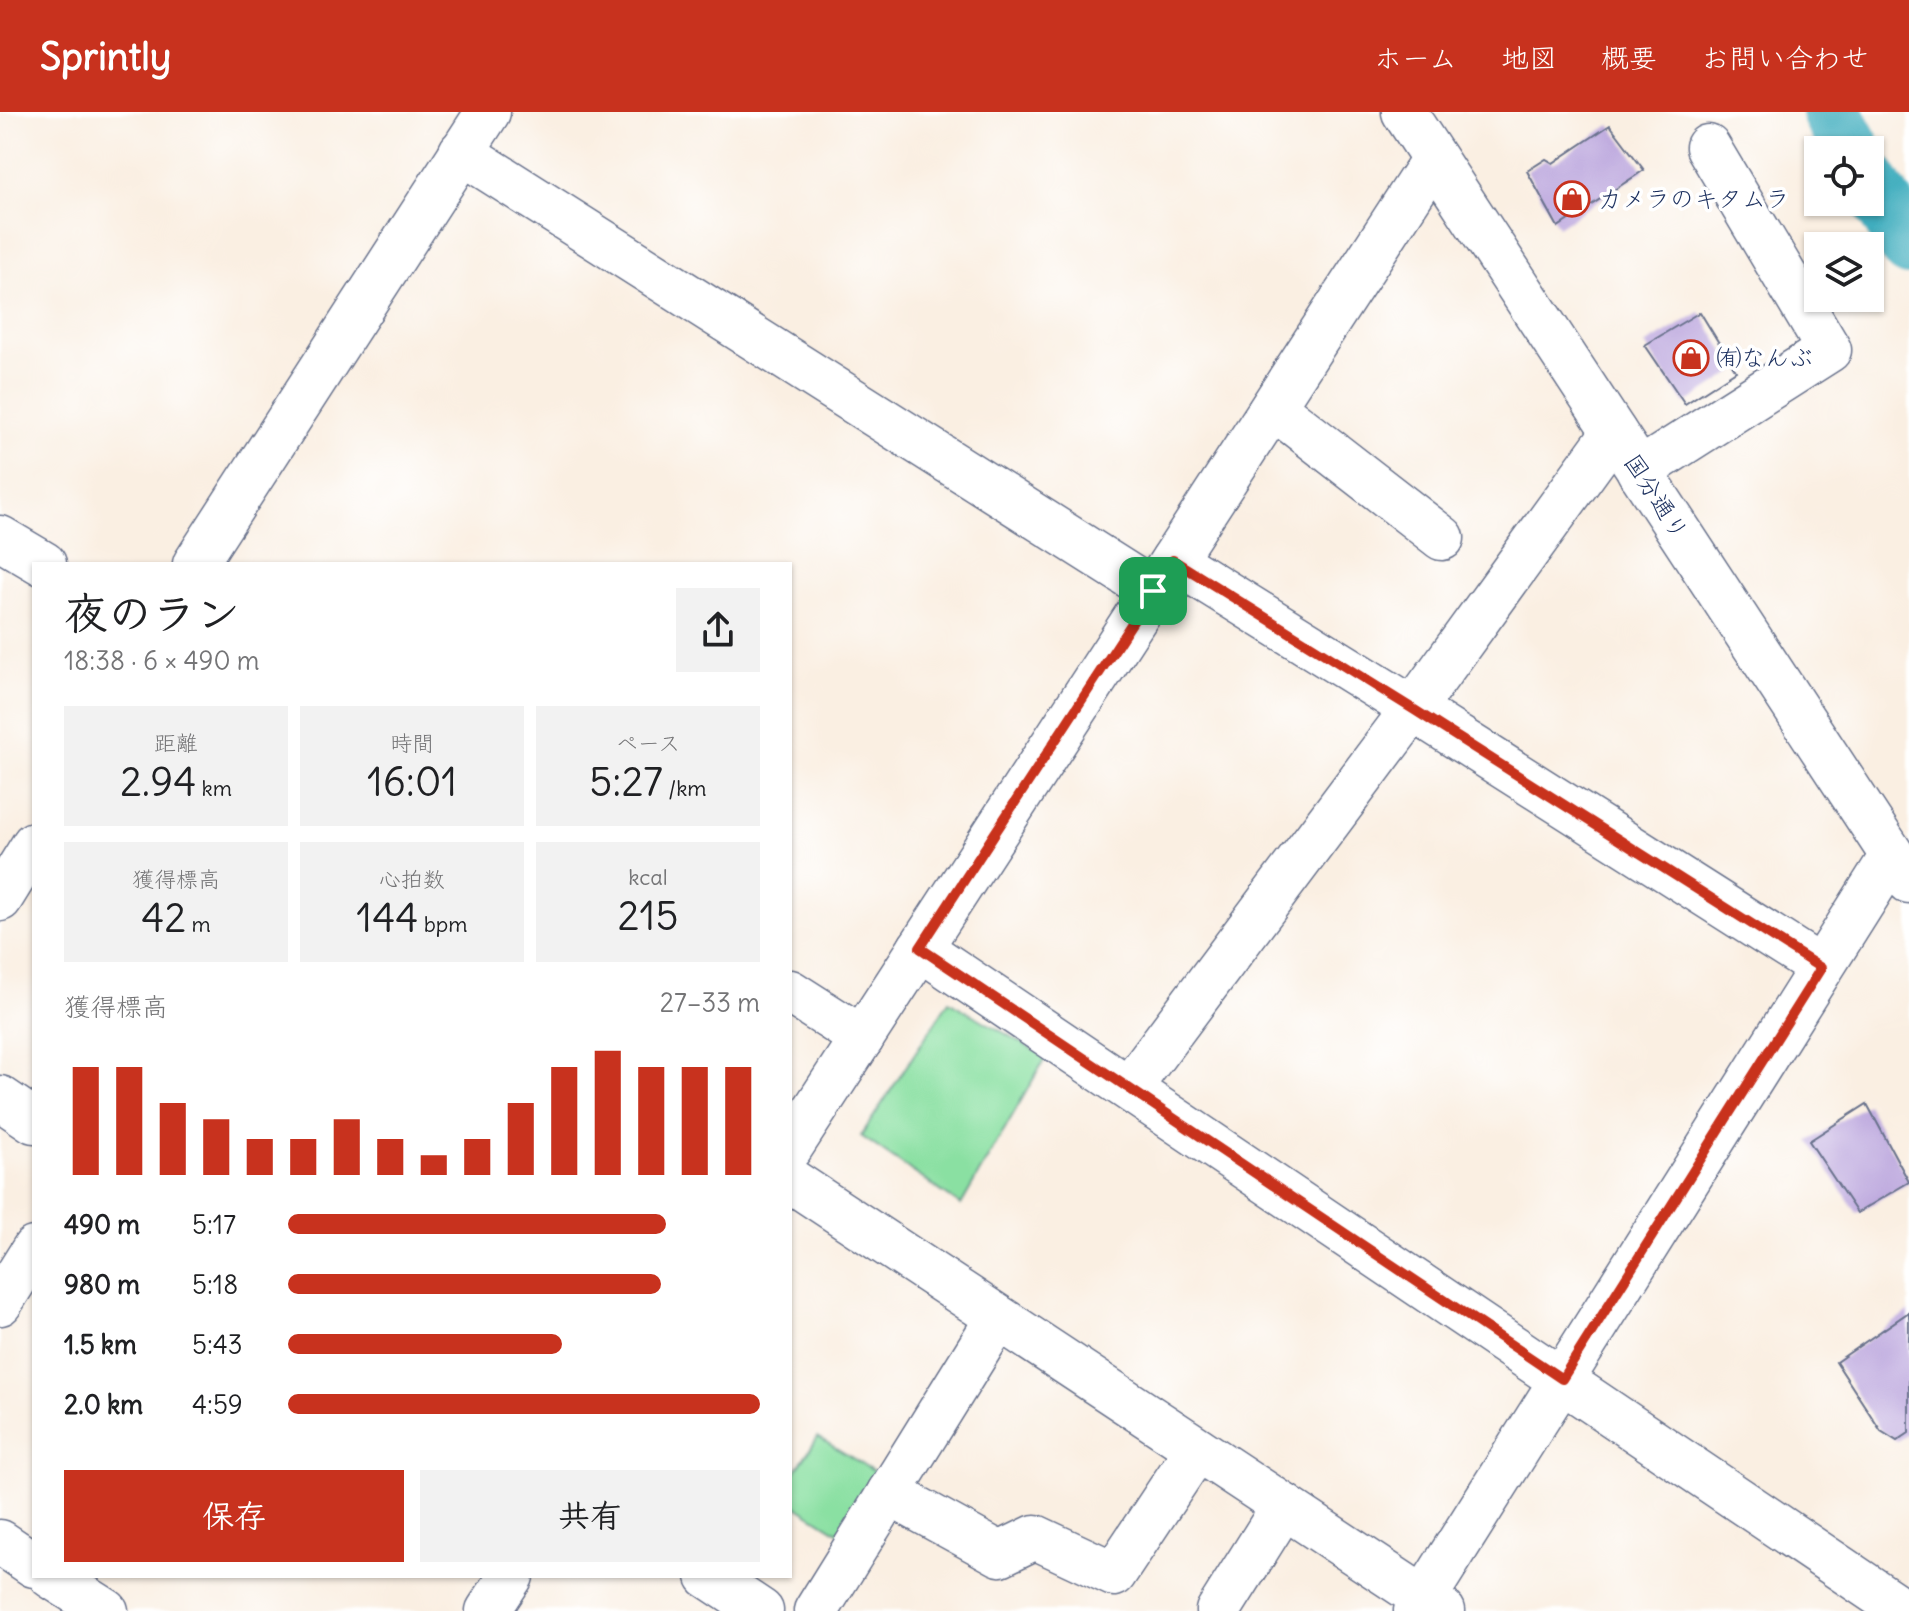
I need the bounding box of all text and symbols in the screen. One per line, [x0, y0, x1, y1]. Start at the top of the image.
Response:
text: Sprintly [40, 33, 171, 80]
text: ホーム [1374, 40, 1457, 76]
text: 地図 [1501, 40, 1557, 76]
text: 概要 [1601, 40, 1657, 76]
text: お問い合わせ [1701, 40, 1869, 76]
map controls [1804, 136, 1884, 312]
button: locate [1804, 136, 1884, 216]
shop icon: カメラのキタムラ [1553, 180, 1591, 218]
place label: カメラのキタムラ [1598, 183, 1790, 213]
button: layers [1804, 232, 1884, 312]
shop icon: ㈲なんぶ [1672, 339, 1710, 377]
place label: ㈲なんぶ [1717, 342, 1813, 372]
street label: 国分通り [1618, 448, 1696, 545]
pin [1119, 557, 1187, 625]
icon: arrive [1131, 569, 1175, 613]
text: 夜のラン [64, 586, 240, 641]
button: share [676, 588, 760, 672]
text: 18:38 · 6 × 490 m [64, 644, 260, 677]
text: 距離 [154, 729, 198, 757]
text: 時間 [390, 729, 434, 757]
text: ペース [616, 729, 680, 757]
text: 2.94 [120, 757, 196, 807]
text: 16:01 [367, 757, 457, 807]
text: 5:27 [589, 757, 663, 807]
text: km [196, 774, 232, 802]
text: /km [663, 774, 707, 802]
text: kcal [628, 863, 668, 891]
text: 獲得標高 [132, 865, 220, 893]
text: 心拍数 [379, 865, 445, 893]
text: 215 [618, 891, 678, 941]
text: 42 [141, 893, 186, 943]
text: 144 [356, 893, 418, 943]
text: m [186, 910, 211, 938]
text: bpm [418, 910, 468, 938]
text: 27–33 m [660, 986, 760, 1019]
text: 獲得標高 [64, 990, 168, 1023]
text: 490 m [64, 1208, 140, 1241]
text: 5:17 [192, 1208, 236, 1241]
text: 980 m [64, 1268, 140, 1301]
text: 5:18 [192, 1268, 238, 1301]
text: 1.5 km [64, 1328, 137, 1361]
text: 5:43 [192, 1328, 243, 1361]
text: 2.0 km [64, 1388, 143, 1421]
text: 4:59 [192, 1388, 243, 1421]
button: 保存 [64, 1470, 404, 1562]
button: 共有 [420, 1470, 760, 1562]

